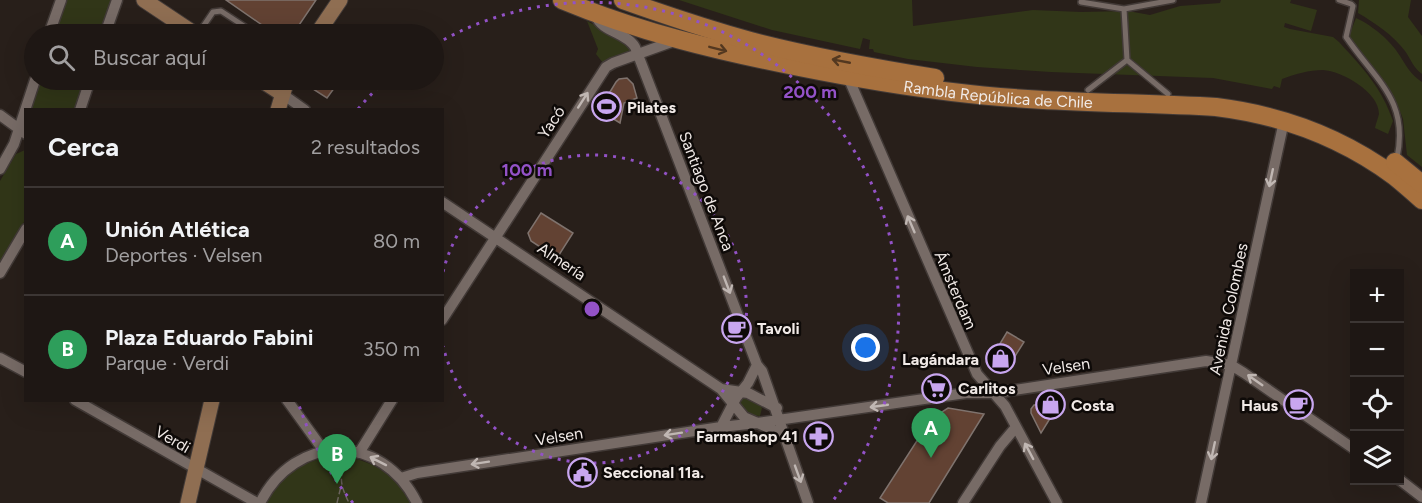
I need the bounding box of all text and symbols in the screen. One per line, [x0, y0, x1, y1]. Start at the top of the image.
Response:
search box [24, 24, 444, 90]
icon: search [45, 41, 78, 74]
text: Buscar aquí [93, 44, 206, 71]
one-way arrow [708, 44, 727, 56]
one-way arrow [832, 55, 851, 66]
street label: Rambla República de Chile [902, 77, 1093, 112]
text: 200 m [783, 81, 837, 103]
sports icon: Pilates [590, 91, 622, 123]
one-way arrow [577, 92, 589, 109]
place label: Pilates [627, 98, 676, 117]
street label: Yacó [534, 103, 569, 142]
street label: Santiago de Anca [675, 129, 738, 253]
text: Cerca [48, 131, 119, 163]
text: 2 resultados [311, 135, 420, 159]
text: 100 m [502, 159, 552, 181]
one-way arrow [1265, 168, 1277, 187]
text: Unión Atlética [105, 216, 250, 243]
one-way arrow [905, 216, 916, 234]
text: A [60, 229, 75, 253]
text: 80 m [373, 229, 420, 253]
street label: Almería [534, 238, 589, 284]
street label: Avenida Colombes [1205, 241, 1252, 377]
text: Deportes · Velsen [105, 243, 262, 267]
street label: Ámsterdam [931, 248, 981, 332]
map controls [1350, 269, 1404, 485]
button: + [1350, 269, 1404, 323]
one-way arrow [722, 275, 733, 294]
centre of rings [582, 299, 602, 319]
cafe icon: Tavoli [720, 312, 752, 344]
place label: Tavoli [757, 319, 800, 338]
button: − [1350, 323, 1404, 377]
text: Plaza Eduardo Fabini [105, 324, 313, 351]
your location [851, 333, 880, 362]
text: B [61, 337, 74, 361]
text: 350 m [363, 337, 420, 361]
shop icon: Lagándara [984, 343, 1016, 375]
place label: Lagándara [902, 350, 979, 369]
text: Parque · Verdi [105, 351, 229, 375]
street label: Velsen [1041, 354, 1091, 379]
supermarket icon: Carlitos [921, 372, 953, 404]
one-way arrow [1247, 374, 1263, 386]
button: locate [1350, 377, 1404, 431]
place label: Carlitos [958, 379, 1016, 398]
shop icon: Costa [1034, 389, 1066, 421]
cafe icon: Haus [1283, 389, 1315, 421]
place label: Costa [1071, 396, 1114, 415]
place label: Haus [1241, 396, 1279, 415]
one-way arrow [869, 400, 889, 411]
pin: A [912, 408, 950, 458]
pharmacy icon: Farmashop 41 [803, 420, 835, 452]
street label: Verdi [152, 422, 194, 457]
street label: Velsen [534, 423, 584, 450]
place label: Farmashop 41 [696, 427, 798, 446]
one-way arrow [663, 429, 683, 440]
button: layers [1350, 431, 1404, 485]
pin: B [318, 434, 356, 484]
one-way arrow [1206, 441, 1218, 460]
one-way arrow [1023, 443, 1034, 461]
one-way arrow [370, 455, 387, 467]
public building icon: Seccional 11a. [566, 456, 598, 488]
one-way arrow [471, 458, 490, 469]
place label: Seccional 11a. [603, 463, 704, 482]
one-way arrow [793, 464, 804, 483]

